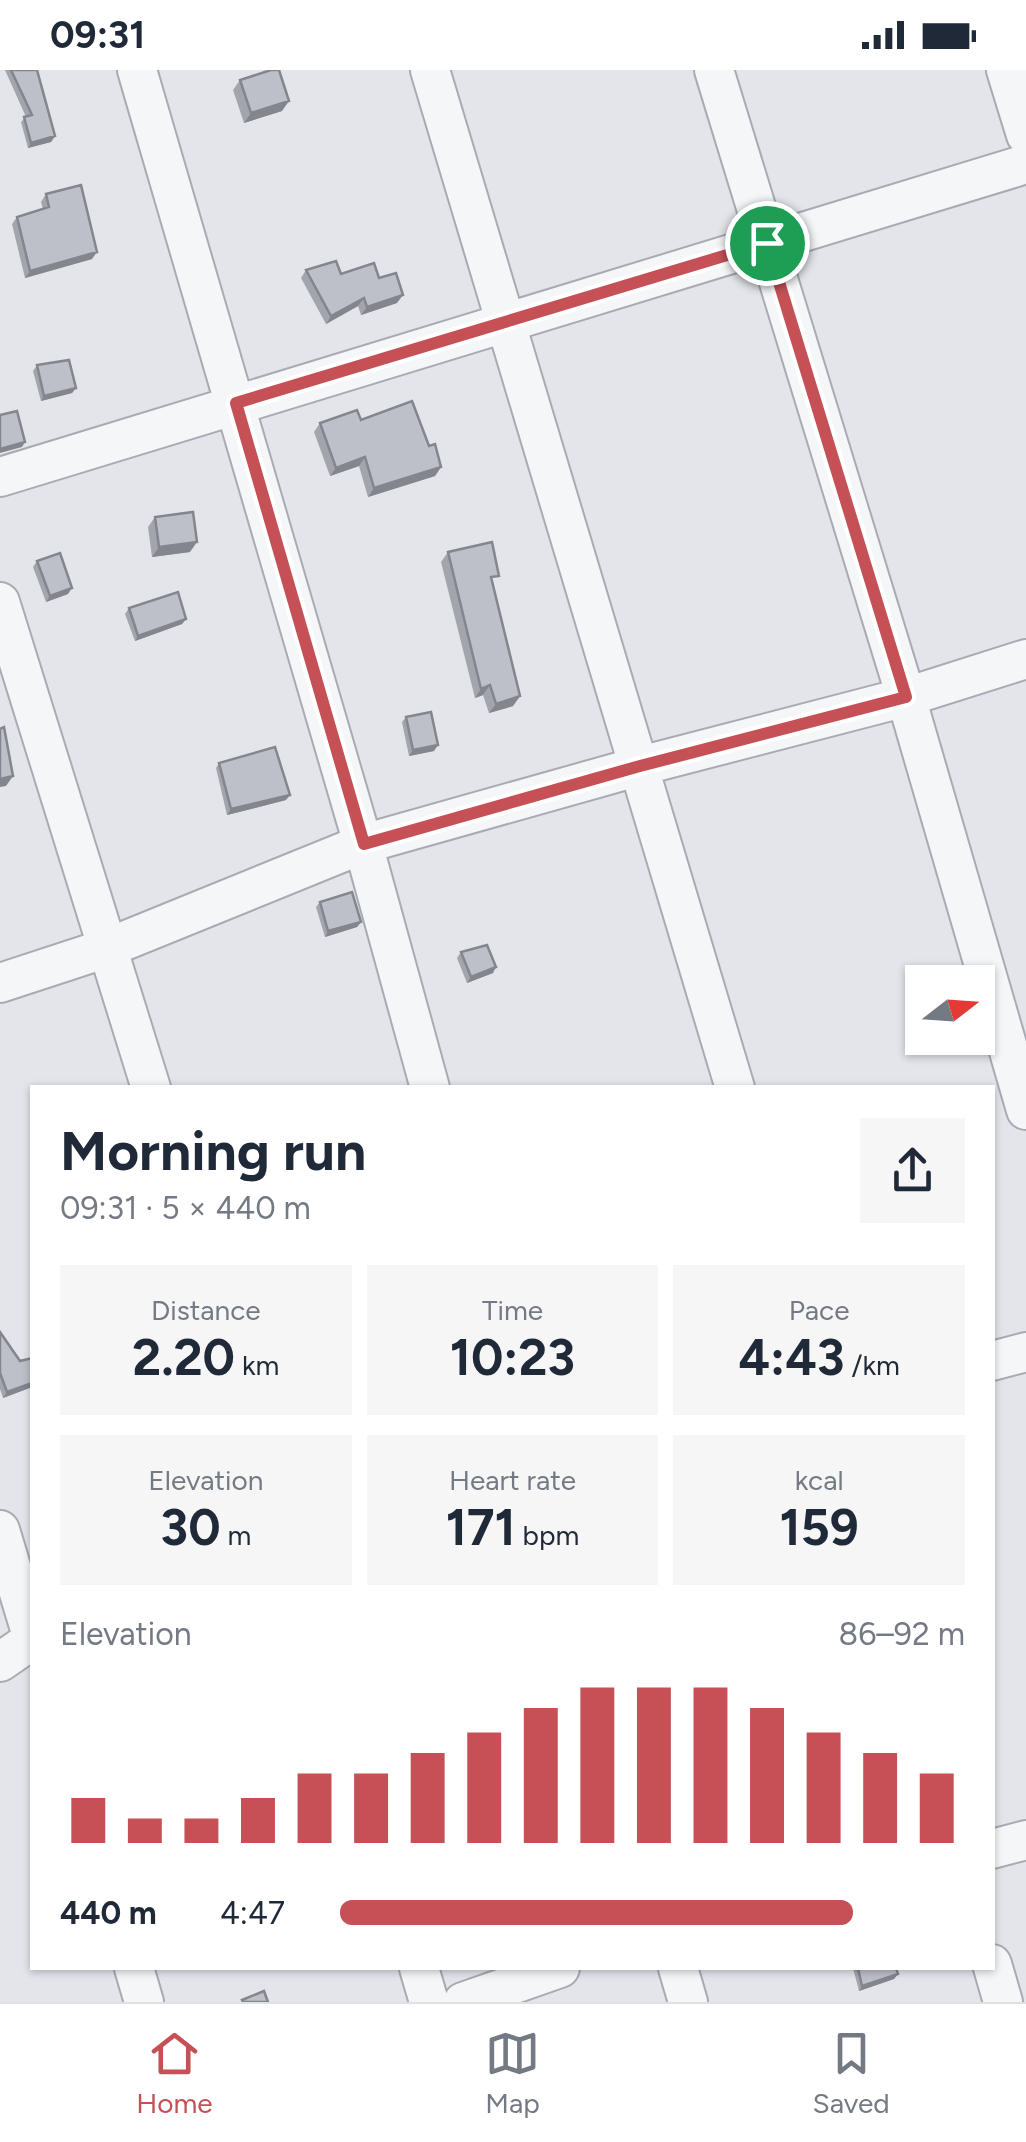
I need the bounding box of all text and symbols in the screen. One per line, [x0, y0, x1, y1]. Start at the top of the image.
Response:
text: 09:31 [50, 12, 145, 58]
pin [725, 201, 810, 286]
icon: arrive [740, 216, 795, 271]
north arrow [905, 965, 995, 1055]
map controls [905, 965, 995, 1055]
text: Morning run [60, 1118, 366, 1184]
button: share [860, 1118, 965, 1223]
text: 09:31 · 5 × 440 m [60, 1189, 311, 1227]
text: Distance [151, 1293, 261, 1327]
text: Time [482, 1293, 543, 1327]
text: Pace [789, 1293, 849, 1327]
text: 2.20 [132, 1327, 235, 1388]
text: 10:23 [450, 1327, 575, 1388]
text: 4:43 [738, 1327, 845, 1388]
text: km [235, 1348, 279, 1382]
text: /km [845, 1348, 900, 1382]
text: Elevation [148, 1463, 263, 1497]
text: Heart rate [449, 1463, 576, 1497]
text: kcal [795, 1463, 844, 1497]
text: 30 [160, 1497, 221, 1558]
text: 171 [446, 1497, 516, 1558]
text: 159 [780, 1497, 859, 1558]
text: m [221, 1518, 251, 1552]
text: bpm [516, 1518, 579, 1552]
text: Elevation [60, 1615, 192, 1653]
text: 86–92 m [839, 1615, 965, 1653]
text: 440 m [60, 1894, 157, 1932]
text: 4:47 [220, 1894, 285, 1932]
tab: Home [136, 2026, 213, 2120]
tab: Map [485, 2026, 540, 2120]
tab: Saved [813, 2026, 890, 2120]

